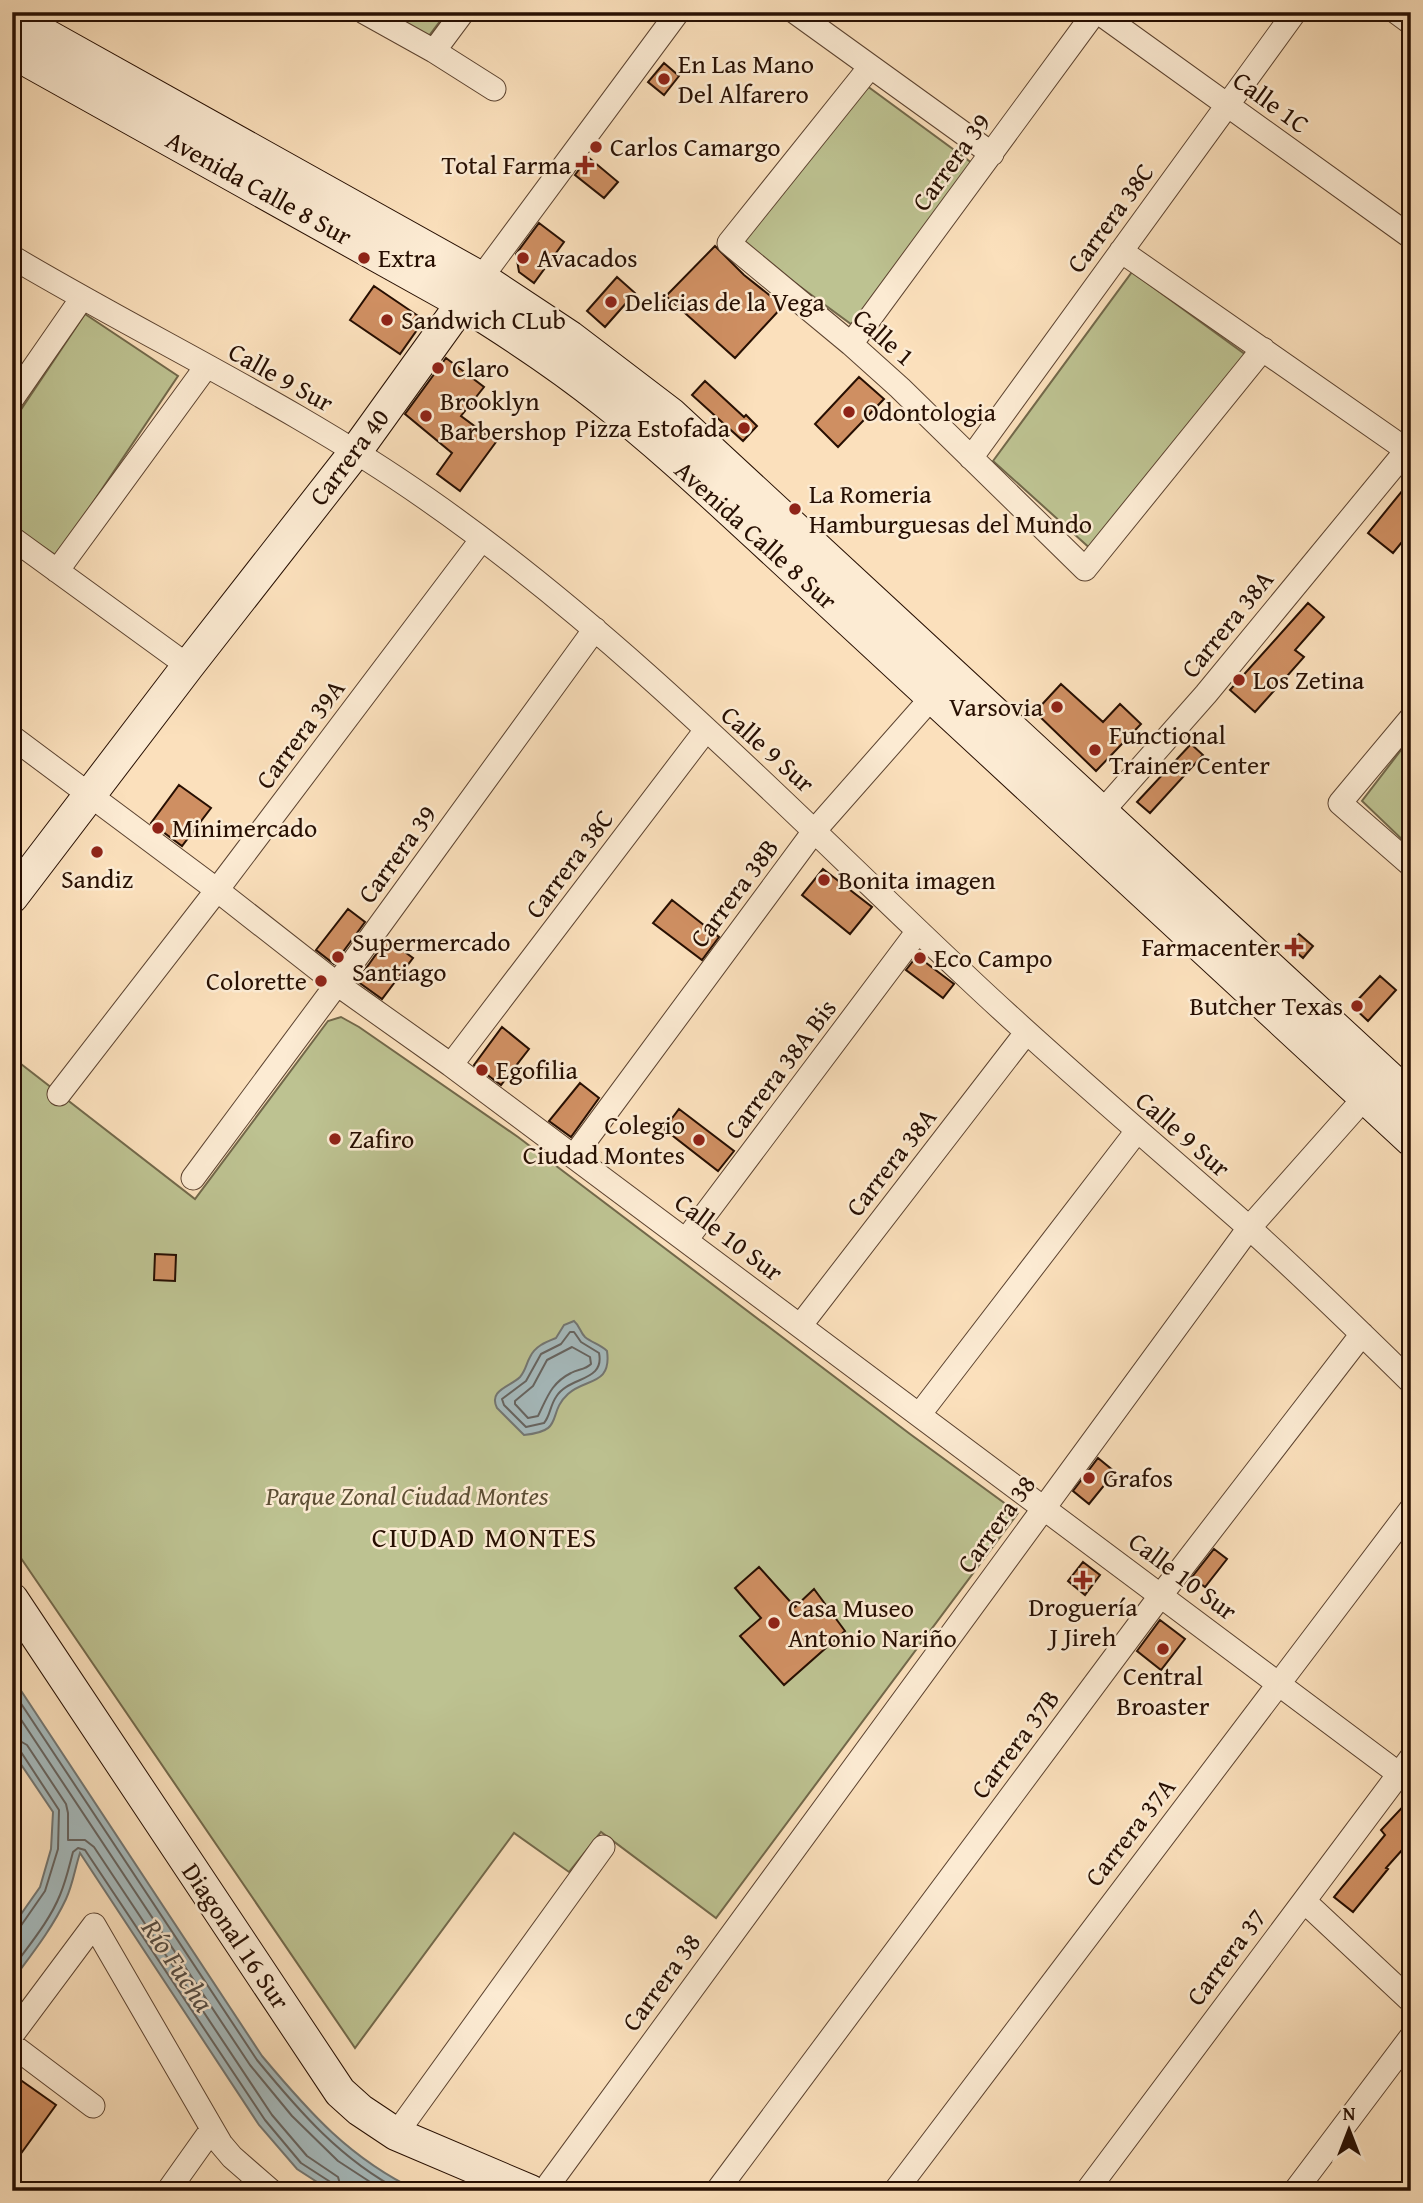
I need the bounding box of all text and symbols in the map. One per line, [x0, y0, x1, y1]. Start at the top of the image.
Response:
place label: En Las Mano Del Alfarero [678, 44, 814, 113]
street label: Calle 1C [1225, 61, 1317, 143]
marker: En Las Mano Del Alfarero [656, 71, 672, 87]
street label: Carrera 39 [902, 104, 1000, 219]
street label: Avenida Calle 8 Sur [159, 120, 360, 255]
place label: Carlos Camargo [610, 127, 781, 166]
marker: Carlos Camargo [588, 139, 604, 155]
place label: Total Farma [441, 145, 572, 184]
street label: Carrera 38C [1056, 155, 1163, 281]
marker: Total Farma [577, 157, 593, 173]
place label: Extra [378, 238, 437, 277]
place label: Avacados [537, 238, 638, 277]
marker: Extra [356, 250, 372, 266]
marker: Avacados [515, 250, 531, 266]
place label: Delicias de la Vega [625, 282, 825, 321]
marker: Delicias de la Vega [603, 294, 619, 310]
street label: Calle 1 [845, 298, 924, 375]
place label: Sandwich CLub [401, 300, 566, 339]
marker: Sandwich CLub [379, 312, 395, 328]
street label: Calle 9 Sur [222, 332, 341, 422]
place label: Claro [452, 348, 509, 387]
marker: Claro [430, 360, 446, 376]
place label: Brooklyn Barbershop [440, 381, 566, 450]
place label: Odontologia [863, 392, 997, 431]
street label: Carrera 40 [299, 400, 398, 514]
marker: Odontologia [841, 404, 857, 420]
marker: Brooklyn Barbershop [418, 408, 434, 424]
place label: Pizza Estofada [575, 408, 731, 447]
marker: Pizza Estofada [736, 420, 752, 436]
street label: Avenida Calle 8 Sur [666, 451, 847, 619]
place label: La Romeria Hamburguesas del Mundo [809, 474, 1092, 543]
marker: La Romeria Hamburguesas del Mundo [787, 501, 803, 517]
street label: Carrera 38A [1171, 561, 1282, 686]
place label: Los Zetina [1253, 660, 1365, 699]
street label: Carrera 39A [245, 670, 354, 797]
marker: Los Zetina [1231, 672, 1247, 688]
place label: Varsovia [949, 687, 1044, 726]
street label: Calle 9 Sur [713, 696, 824, 802]
marker: Varsovia [1049, 699, 1065, 715]
place label: Functional Trainer Center [1109, 715, 1270, 784]
marker: Functional Trainer Center [1087, 742, 1103, 758]
street label: Carrera 39 [348, 796, 446, 911]
street label: Carrera 38C [515, 801, 622, 926]
place label: Minimercado [172, 808, 317, 847]
marker: Minimercado [150, 820, 166, 836]
street label: Carrera 38B [680, 830, 788, 956]
marker: Sandiz [89, 844, 105, 860]
place label: Sandiz [61, 859, 133, 898]
place label: Bonita imagen [838, 860, 996, 899]
marker: Bonita imagen [816, 872, 832, 888]
place label: Supermercado Santiago [352, 922, 510, 991]
place label: Farmacenter [1141, 927, 1280, 966]
place label: Eco Campo [934, 938, 1053, 977]
marker: Farmacenter [1286, 939, 1302, 955]
marker: Supermercado Santiago [330, 949, 346, 965]
marker: Eco Campo [912, 950, 928, 966]
place label: Colorette [206, 961, 307, 1000]
marker: Colorette [313, 973, 329, 989]
place label: Butcher Texas [1189, 986, 1343, 1025]
street label: Carrera 38A Bis [714, 990, 845, 1147]
marker: Butcher Texas [1349, 998, 1365, 1014]
place label: Egofilia [496, 1050, 579, 1089]
marker: Egofilia [474, 1062, 490, 1078]
street label: Calle 9 Sur [1127, 1081, 1240, 1186]
street label: Carrera 38A [836, 1099, 946, 1224]
place label: Colegio Ciudad Montes [523, 1105, 685, 1174]
place label: Zafiro [349, 1119, 414, 1158]
marker: Zafiro [327, 1131, 343, 1147]
marker: Colegio Ciudad Montes [691, 1132, 707, 1148]
street label: Calle 10 Sur [667, 1183, 792, 1291]
place label: Grafos [1103, 1458, 1173, 1497]
street label: Carrera 38 [947, 1466, 1045, 1581]
marker: Grafos [1081, 1470, 1097, 1486]
park label: Parque Zonal Ciudad Montes [265, 1476, 549, 1515]
district label: CIUDAD MONTES [372, 1516, 598, 1557]
street label: Calle 10 Sur [1121, 1522, 1246, 1630]
marker: Droguería J Jireh [1075, 1572, 1091, 1588]
place label: Droguería J Jireh [1029, 1587, 1138, 1656]
place label: Casa Museo Antonio Nariño [788, 1588, 957, 1657]
marker: Casa Museo Antonio Nariño [766, 1615, 782, 1631]
marker: Central Broaster [1155, 1641, 1171, 1657]
place label: Central Broaster [1116, 1656, 1210, 1725]
street label: Carrera 37B [961, 1681, 1069, 1807]
street label: Carrera 37A [1075, 1769, 1185, 1894]
street label: Diagonal 16 Sur [173, 1854, 300, 2017]
street label: Carrera 37 [1176, 1900, 1275, 2014]
water label: Río Fucha [132, 1909, 225, 2020]
street label: Carrera 38 [612, 1924, 710, 2039]
north arrow [1314, 2094, 1384, 2164]
text: N [1343, 2099, 1356, 2127]

